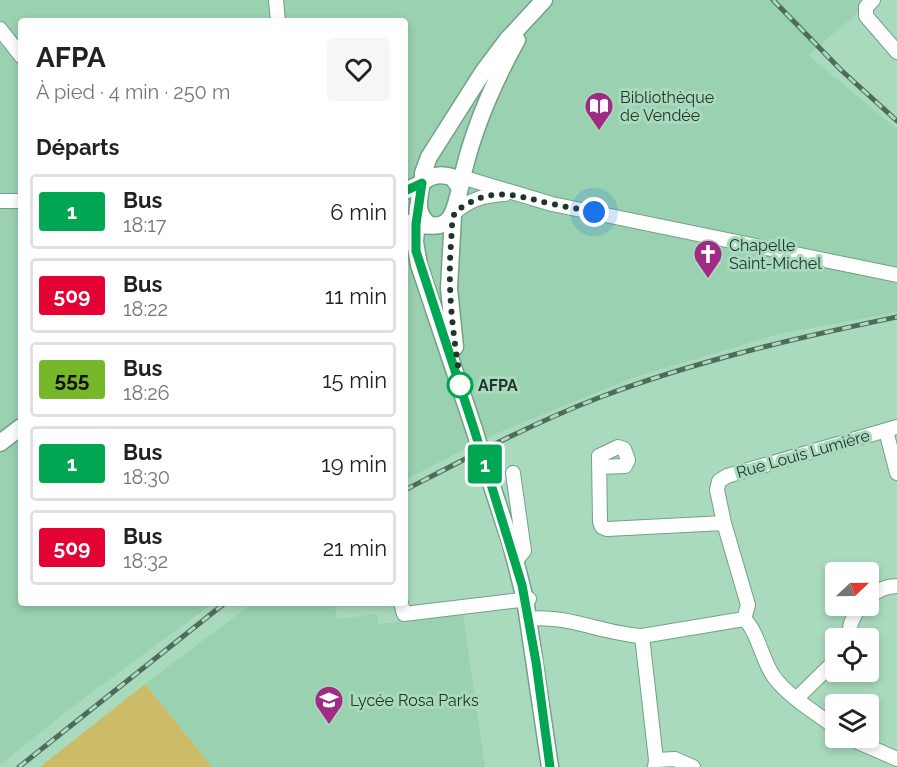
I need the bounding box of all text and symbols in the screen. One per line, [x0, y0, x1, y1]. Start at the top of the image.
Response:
button: heart [327, 38, 390, 101]
text: AFPA [36, 41, 106, 74]
text: À pied · 4 min · 250 m [36, 80, 230, 104]
place label: Bibliothèque de Vendée [620, 88, 714, 125]
library icon: Bibliothèque de Vendée [583, 90, 615, 132]
text: Départs [36, 134, 119, 160]
text: Bus [123, 187, 162, 213]
your location [579, 197, 609, 227]
text: 1 [67, 199, 77, 224]
text: 6 min [330, 199, 387, 225]
text: 18:17 [123, 213, 166, 237]
place label: Chapelle Saint-Michel [729, 236, 822, 273]
church icon: Chapelle Saint-Michel [692, 238, 724, 280]
text: Bus [123, 271, 162, 297]
text: 509 [54, 283, 90, 308]
text: 11 min [325, 283, 387, 309]
text: 18:22 [123, 297, 168, 321]
text: Bus [123, 355, 162, 381]
text: 555 [55, 367, 89, 392]
text: 15 min [322, 367, 387, 393]
marker: AFPA [447, 372, 473, 398]
place label: AFPA [478, 376, 518, 395]
text: 18:26 [123, 381, 170, 405]
street label: Rue Louis Lumière [734, 426, 872, 482]
text: Bus [123, 439, 162, 465]
line badge: 1 [466, 444, 504, 484]
text: 1 [67, 451, 77, 476]
text: 19 min [321, 451, 387, 477]
text: 1 [480, 452, 490, 477]
text: 18:30 [123, 465, 170, 489]
text: Bus [123, 523, 162, 549]
text: 509 [54, 535, 90, 560]
text: 21 min [323, 535, 387, 561]
text: 18:32 [123, 549, 168, 573]
north arrow [825, 562, 879, 616]
map controls [825, 562, 879, 748]
button: locate [825, 628, 879, 682]
school or university icon: Lycée Rosa Parks [313, 684, 345, 726]
place label: Lycée Rosa Parks [350, 691, 479, 710]
button: layers [825, 694, 879, 748]

